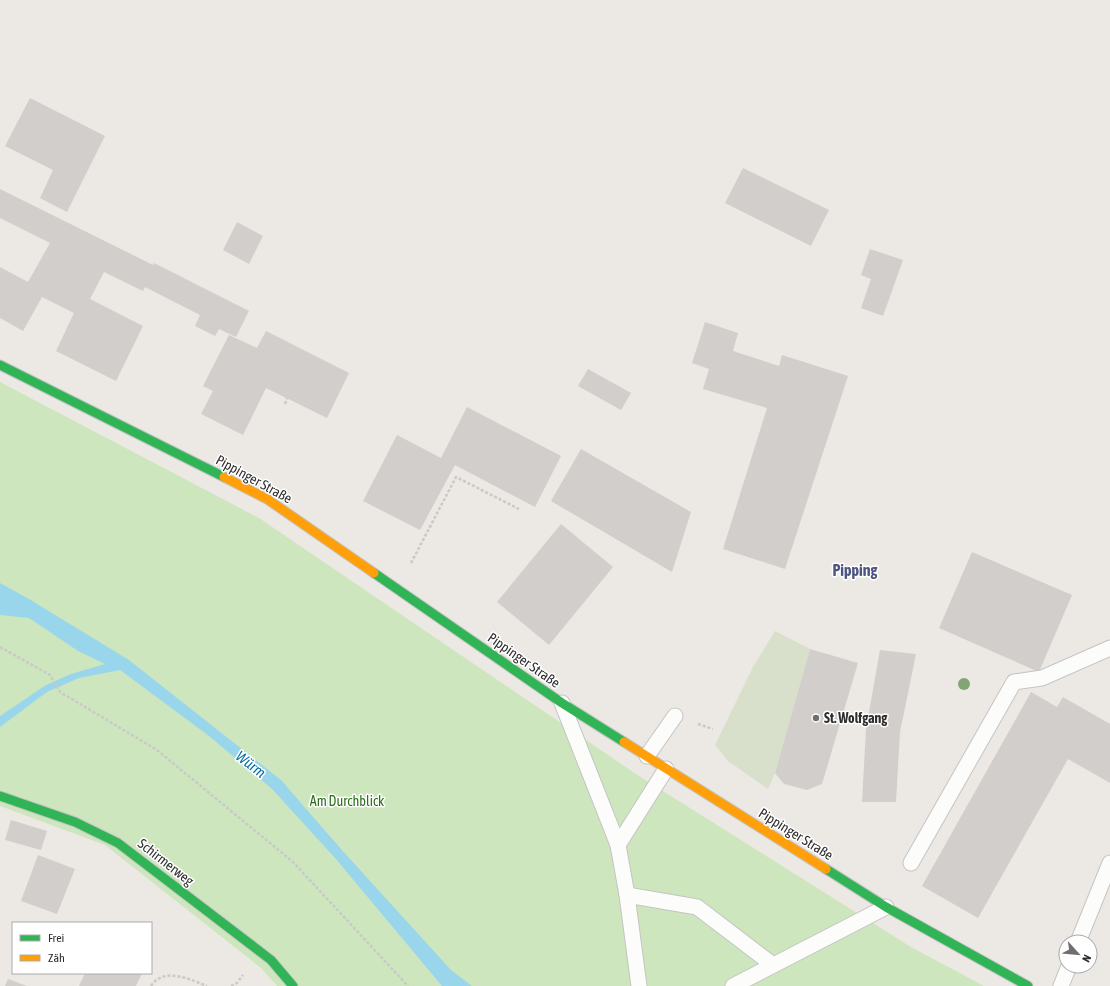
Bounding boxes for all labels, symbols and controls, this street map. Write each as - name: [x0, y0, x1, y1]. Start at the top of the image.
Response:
- street label: Pippinger Straße: [213, 452, 295, 506]
- district label: Pipping: [833, 561, 878, 579]
- street label: Pippinger Straße: [485, 629, 563, 691]
- place label: St. Wolfgang: [824, 710, 888, 726]
- marker: St. Wolfgang: [811, 713, 821, 723]
- water label: Würm: [233, 747, 269, 781]
- park label: Am Durchblick: [310, 793, 384, 809]
- street label: Pippinger Straße: [756, 805, 836, 863]
- street label: Schirmerweg: [135, 835, 197, 889]
- legend: [12, 922, 152, 974]
- text: Frei: [48, 931, 64, 945]
- north arrow: [1058, 934, 1098, 974]
- text: Zäh: [48, 951, 65, 965]
- text: N: [1080, 953, 1094, 964]

